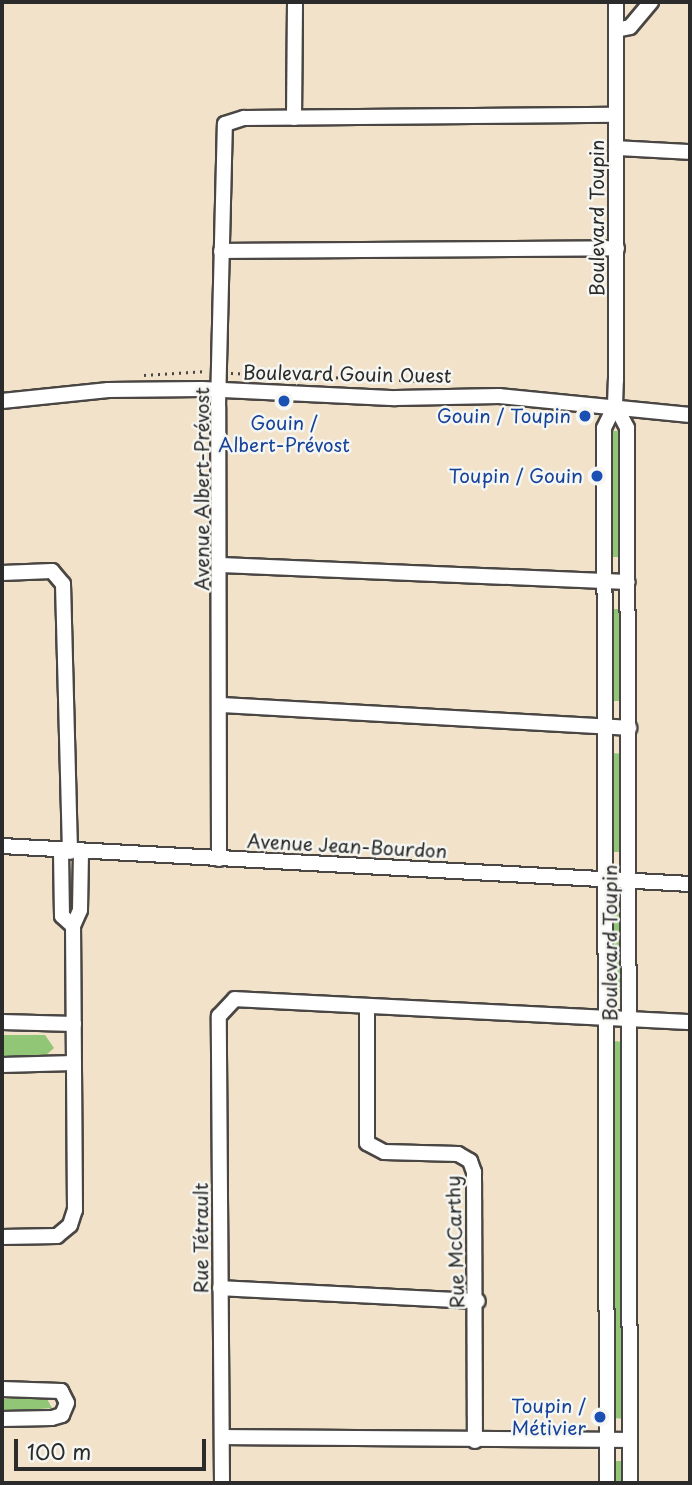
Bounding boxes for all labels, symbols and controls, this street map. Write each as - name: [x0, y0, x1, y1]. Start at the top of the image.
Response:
- street label: Boulevard Toupin: [586, 139, 608, 297]
- street label: Boulevard Gouin Ouest: [242, 361, 452, 387]
- street label: Avenue Albert-Prévost: [191, 388, 213, 590]
- marker: Gouin / Albert-Prévost: [276, 393, 292, 409]
- place label: Gouin / Toupin: [436, 405, 571, 427]
- marker: Gouin / Toupin: [577, 408, 593, 424]
- place label: Gouin / Albert-Prévost: [218, 412, 350, 456]
- place label: Toupin / Gouin: [448, 465, 583, 487]
- marker: Toupin / Gouin: [589, 468, 605, 484]
- street label: Avenue Jean-Bourdon: [246, 829, 448, 863]
- street label: Boulevard Toupin: [599, 864, 621, 1022]
- street label: Rue McCarthy: [441, 1174, 469, 1310]
- street label: Rue Tétrault: [190, 1182, 212, 1294]
- place label: Toupin / Métivier: [511, 1395, 586, 1439]
- marker: Toupin / Métivier: [592, 1409, 608, 1425]
- scale bar: [18, 1426, 210, 1470]
- text: 100 m: [27, 1435, 91, 1467]

